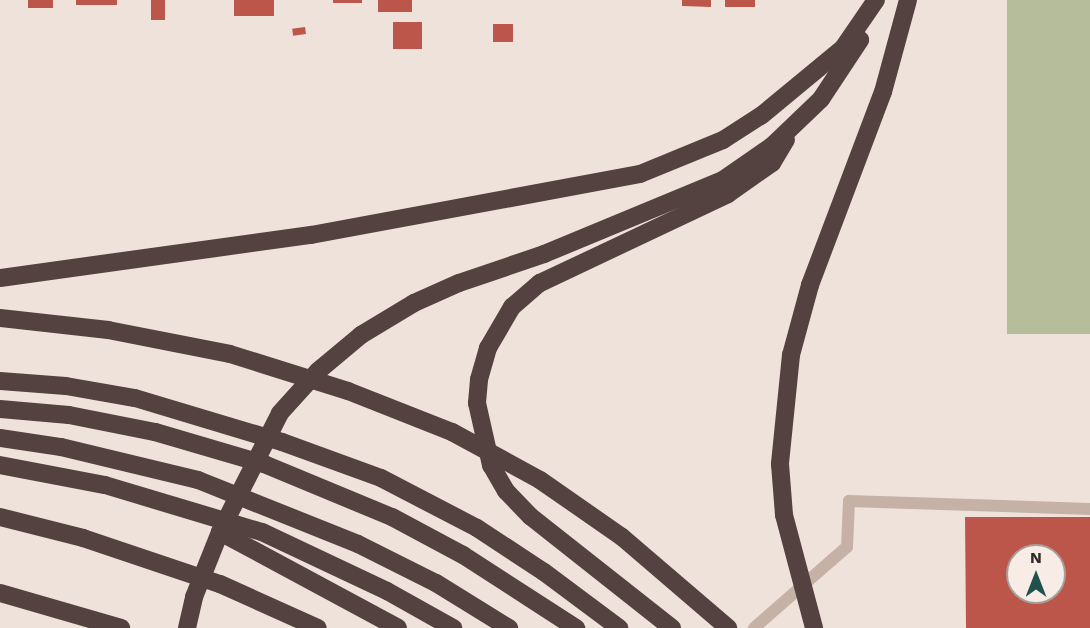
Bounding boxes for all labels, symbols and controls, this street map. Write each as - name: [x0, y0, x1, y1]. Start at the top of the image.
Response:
- north arrow: [1006, 544, 1066, 604]
- text: N: [1030, 548, 1042, 567]

